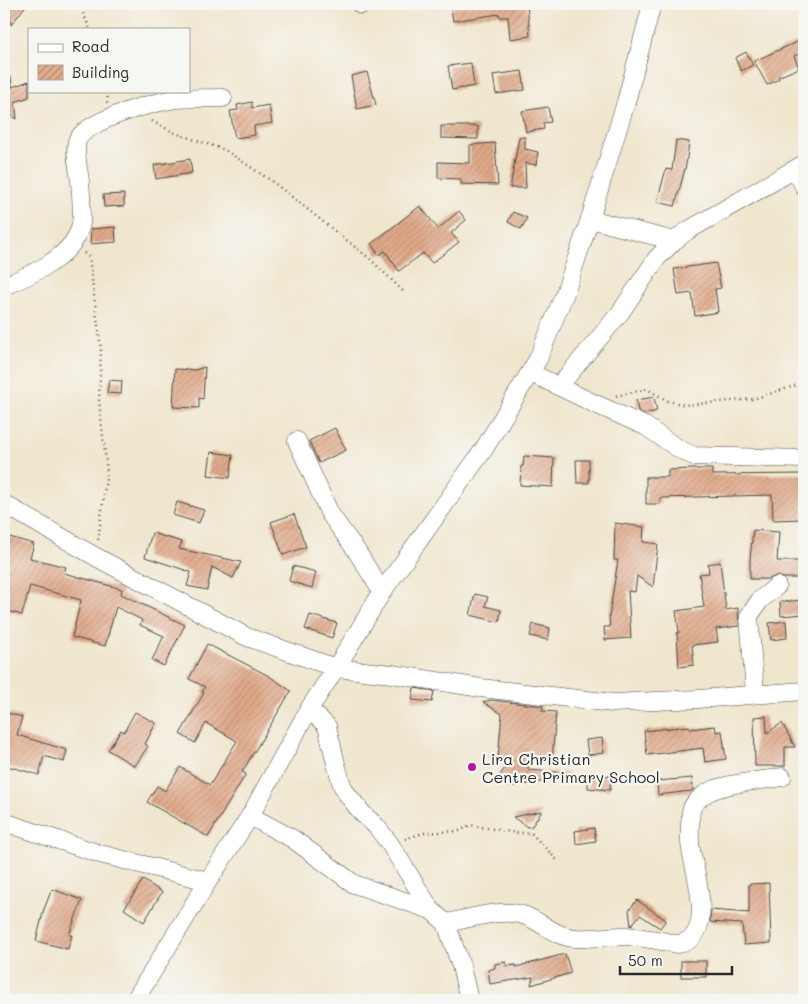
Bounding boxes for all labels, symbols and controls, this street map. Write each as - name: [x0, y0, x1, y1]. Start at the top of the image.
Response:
- legend: [28, 28, 190, 92]
- text: Road: [72, 36, 109, 56]
- text: Building: [72, 62, 129, 82]
- place label: Lira Christian Centre Primary School: [482, 748, 660, 787]
- marker: Lira Christian Centre Primary School: [466, 761, 478, 773]
- scale bar: [620, 944, 733, 976]
- text: 50 m: [628, 950, 663, 970]

